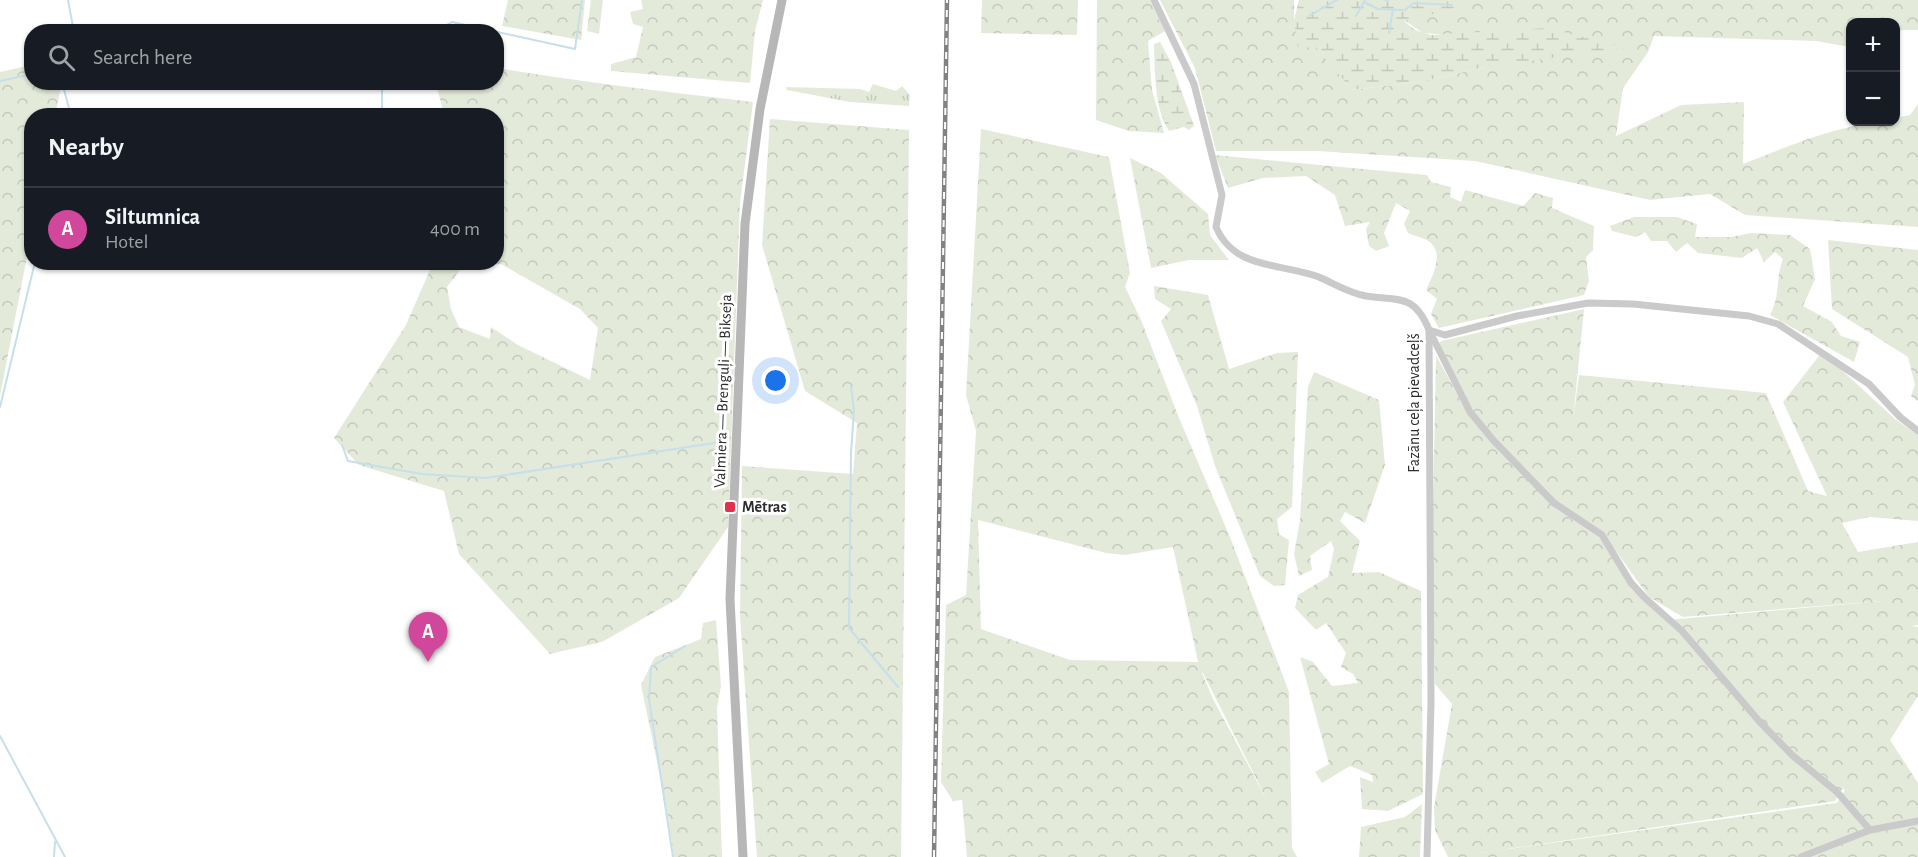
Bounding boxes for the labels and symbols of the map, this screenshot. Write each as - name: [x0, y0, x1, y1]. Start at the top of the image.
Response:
- street label: Valmiera — Brenguļi — Bikseja: [712, 294, 736, 488]
- street label: Fazānu ceļa pievadceļš: [1406, 333, 1424, 473]
- your location: [761, 366, 790, 395]
- place label: Mētras: [742, 499, 787, 515]
- marker: Mētras: [723, 500, 737, 514]
- pin: A: [408, 612, 448, 662]

